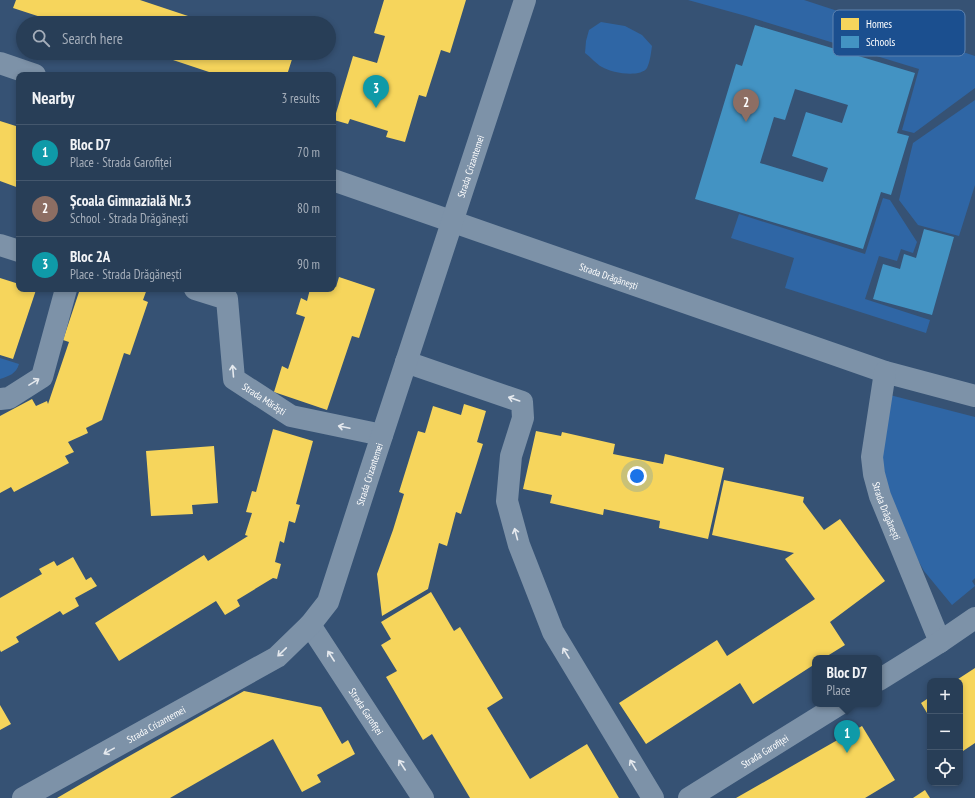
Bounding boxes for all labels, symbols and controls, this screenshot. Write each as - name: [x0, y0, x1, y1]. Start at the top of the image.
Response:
- legend: [833, 10, 965, 56]
- search box: [16, 16, 336, 60]
- text: Homes: [866, 17, 892, 31]
- icon: search: [30, 27, 52, 49]
- text: Search here: [62, 29, 123, 48]
- text: Schools: [866, 35, 896, 49]
- pin: 3: [363, 75, 389, 108]
- text: Nearby: [32, 87, 75, 109]
- pin: 2: [733, 89, 759, 122]
- text: 3 results: [281, 90, 320, 107]
- street label: Strada Crizantemei: [454, 133, 487, 200]
- text: Bloc D7: [70, 135, 111, 154]
- text: 1: [42, 144, 48, 161]
- text: 70 m: [297, 144, 320, 161]
- text: Place · Strada Garofiței: [70, 154, 172, 171]
- text: Școala Gimnazială Nr.3: [70, 191, 191, 210]
- text: 2: [42, 200, 48, 217]
- text: 80 m: [297, 200, 320, 217]
- text: School · Strada Drăgănești: [70, 210, 188, 227]
- text: Bloc 2A: [70, 247, 110, 266]
- text: 3: [42, 256, 48, 273]
- text: 90 m: [297, 256, 320, 273]
- street label: Strada Drăgănești: [577, 260, 640, 293]
- text: Place · Strada Drăgănești: [70, 266, 182, 283]
- one-way arrow: [229, 365, 237, 378]
- one-way arrow: [28, 378, 39, 386]
- street label: Strada Mărăști: [240, 380, 288, 418]
- one-way arrow: [507, 395, 520, 402]
- one-way arrow: [338, 423, 351, 431]
- street label: Strada Crizantemei: [354, 441, 386, 507]
- your location: [627, 466, 647, 486]
- street label: Strada Drăgănești: [869, 480, 903, 542]
- one-way arrow: [511, 528, 519, 541]
- one-way arrow: [277, 647, 287, 657]
- one-way arrow: [562, 648, 570, 659]
- one-way arrow: [327, 651, 335, 662]
- popup: [812, 655, 882, 707]
- text: Bloc D7: [827, 663, 867, 682]
- map controls: [927, 678, 963, 786]
- button: +: [927, 678, 963, 714]
- text: Place: [827, 682, 850, 699]
- street label: Strada Garofiței: [346, 686, 386, 738]
- street label: Strada Crizantemei: [124, 703, 188, 746]
- button: −: [927, 714, 963, 750]
- pin: 1: [834, 720, 860, 753]
- street label: Strada Garofiței: [739, 732, 791, 771]
- one-way arrow: [103, 747, 115, 755]
- button: locate: [927, 750, 963, 786]
- one-way arrow: [629, 759, 637, 771]
- one-way arrow: [398, 760, 406, 771]

